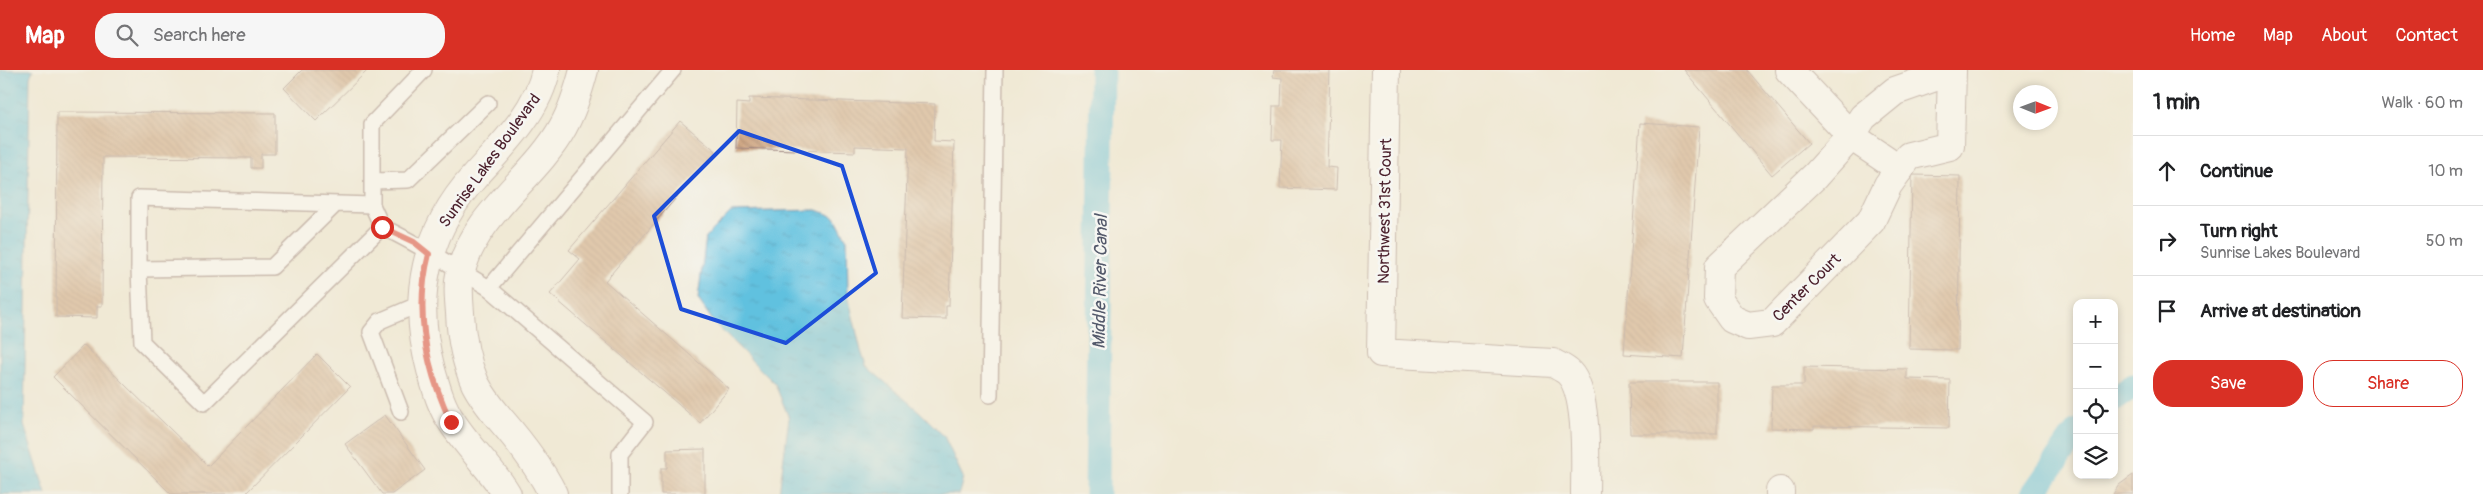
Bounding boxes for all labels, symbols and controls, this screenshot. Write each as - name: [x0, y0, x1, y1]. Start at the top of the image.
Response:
- search box: [95, 13, 445, 58]
- text: Map: [25, 21, 65, 50]
- icon: search: [113, 21, 141, 49]
- text: Search here: [153, 23, 246, 47]
- text: Home: [2190, 24, 2235, 47]
- text: Map: [2263, 24, 2293, 47]
- text: About: [2321, 24, 2367, 47]
- text: Contact: [2395, 24, 2458, 47]
- north arrow: [2013, 85, 2058, 130]
- text: 1 min: [2153, 89, 2200, 116]
- street label: Sunrise Lakes Boulevard: [435, 90, 545, 231]
- text: Walk · 60 m: [2381, 93, 2463, 113]
- street label: Northwest 31st Court: [1374, 137, 1396, 284]
- icon: ahead: [2153, 157, 2181, 185]
- text: Continue: [2200, 159, 2273, 183]
- text: 10 m: [2428, 161, 2463, 181]
- water label: Middle River Canal: [1088, 213, 1113, 349]
- route start: [371, 216, 394, 239]
- text: Turn right: [2200, 219, 2278, 243]
- icon: right: [2153, 227, 2181, 255]
- text: 50 m: [2426, 231, 2463, 251]
- text: Sunrise Lakes Boulevard: [2200, 243, 2360, 263]
- street label: Center Court: [1768, 249, 1845, 326]
- icon: arrive: [2153, 297, 2181, 325]
- map controls: [2073, 299, 2118, 479]
- button: +: [2073, 299, 2118, 344]
- text: Arrive at destination: [2200, 299, 2361, 323]
- button: −: [2073, 344, 2118, 389]
- button: Save: [2153, 360, 2303, 407]
- button: Share: [2313, 360, 2463, 407]
- button: locate: [2073, 389, 2118, 434]
- route end: [440, 411, 463, 434]
- button: layers: [2073, 434, 2118, 479]

